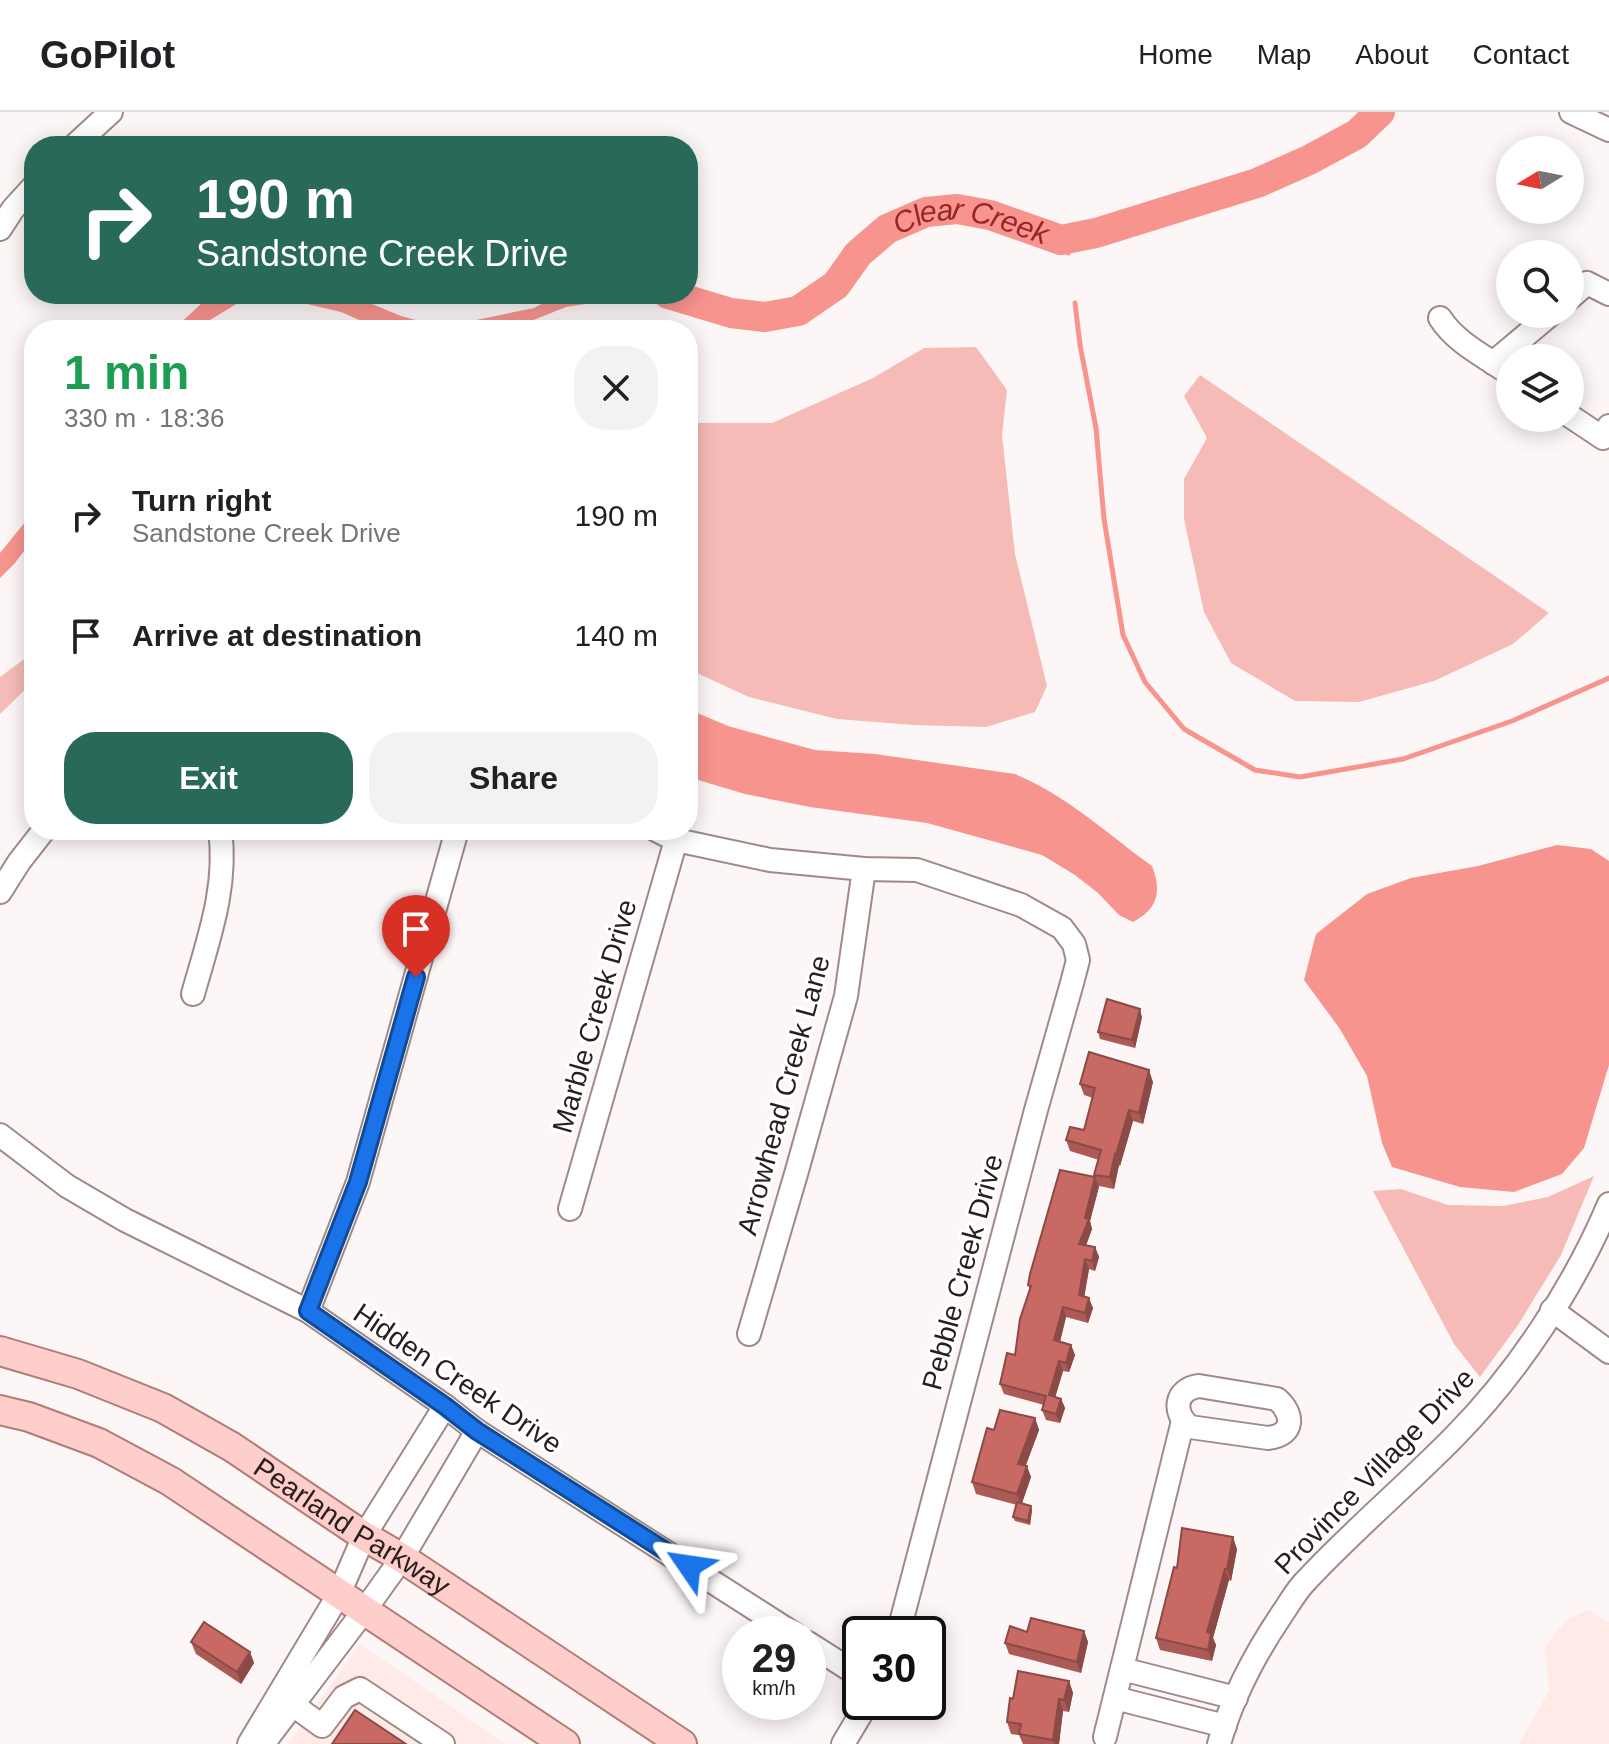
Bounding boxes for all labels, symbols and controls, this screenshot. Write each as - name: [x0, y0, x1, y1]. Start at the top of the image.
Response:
- text: GoPilot: [40, 34, 175, 76]
- text: Home: [1138, 39, 1213, 70]
- text: Map: [1257, 39, 1311, 70]
- text: About: [1355, 39, 1429, 70]
- text: Contact: [1473, 39, 1569, 70]
- north arrow: [1496, 136, 1584, 224]
- map controls: [1496, 136, 1584, 432]
- text: 190 m: [196, 167, 355, 230]
- icon: right: [64, 168, 168, 272]
- water label: Clear Creek: [888, 192, 1055, 251]
- text: Sandstone Creek Drive: [196, 233, 568, 274]
- button: search: [1496, 240, 1584, 328]
- button: layers: [1496, 344, 1584, 432]
- text: 1 min: [64, 346, 189, 399]
- button: close: [574, 346, 658, 430]
- text: 330 m · 18:36: [64, 403, 224, 433]
- text: Turn right: [132, 484, 271, 517]
- icon: right: [64, 494, 108, 538]
- text: 190 m: [575, 499, 658, 532]
- text: Sandstone Creek Drive: [132, 518, 401, 548]
- icon: arrive: [64, 614, 108, 658]
- text: Arrive at destination: [132, 619, 422, 652]
- text: 140 m: [575, 619, 658, 652]
- button: Exit: [64, 732, 353, 824]
- button: Share: [369, 732, 658, 824]
- pin: [382, 895, 450, 977]
- street label: Marble Creek Drive: [546, 896, 643, 1136]
- icon: arrive: [394, 907, 438, 951]
- street label: Arrowhead Creek Lane: [731, 952, 836, 1238]
- street label: Pebble Creek Drive: [916, 1151, 1009, 1393]
- street label: Hidden Creek Drive: [348, 1297, 568, 1460]
- street label: Province Village Drive: [1268, 1362, 1480, 1580]
- street label: Pearland Parkway: [248, 1451, 456, 1601]
- position arrow: [647, 1524, 731, 1608]
- speed limit sign: 30: [842, 1616, 946, 1720]
- text: 29: [752, 1636, 796, 1680]
- text: km/h: [752, 1677, 796, 1699]

